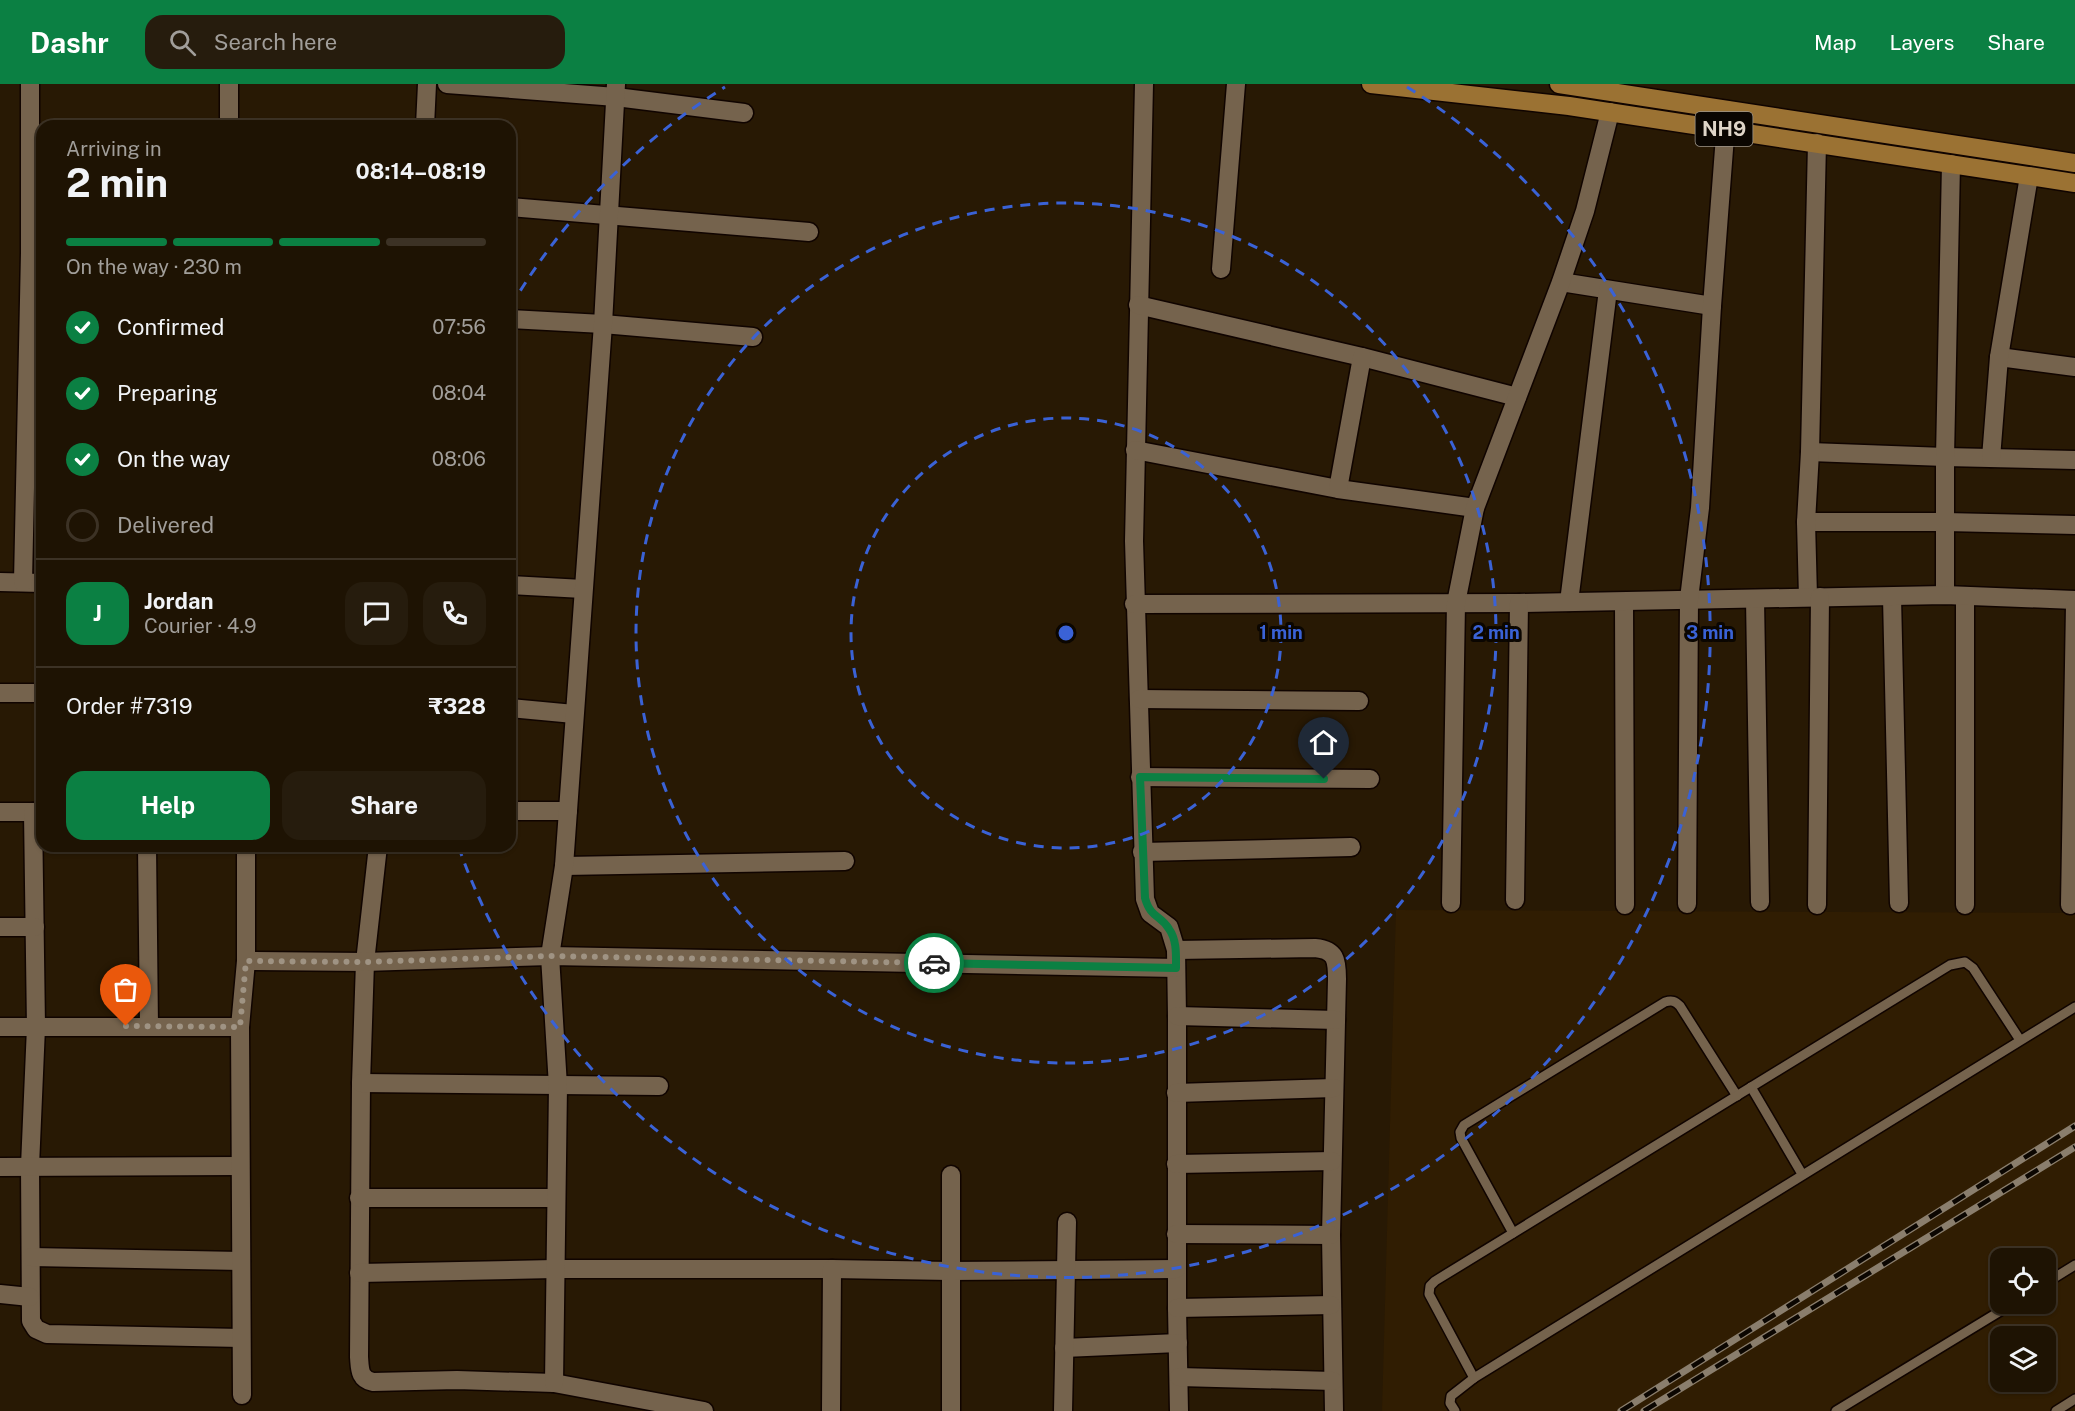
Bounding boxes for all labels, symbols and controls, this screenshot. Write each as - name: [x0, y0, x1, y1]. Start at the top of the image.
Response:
- search box: [145, 15, 565, 69]
- text: Dashr: [30, 26, 109, 59]
- icon: search: [166, 26, 199, 59]
- text: Search here: [214, 29, 337, 55]
- text: Map: [1814, 30, 1857, 55]
- text: Layers: [1890, 30, 1954, 55]
- text: Share: [1987, 30, 2045, 55]
- road number: NH9: [1696, 112, 1752, 146]
- text: Arriving in: [66, 137, 161, 161]
- text: 08:14–08:19: [356, 158, 486, 184]
- text: 2 min: [66, 160, 168, 206]
- text: On the way · 230 m: [66, 255, 242, 279]
- icon: check: [66, 311, 99, 344]
- text: Confirmed: [117, 314, 224, 340]
- text: 07:56: [432, 315, 486, 339]
- icon: check: [66, 377, 99, 410]
- text: Preparing: [117, 380, 218, 406]
- text: 08:04: [432, 381, 486, 405]
- icon: check: [66, 443, 99, 476]
- text: On the way: [117, 446, 230, 472]
- text: 08:06: [432, 447, 486, 471]
- text: Delivered: [117, 512, 214, 538]
- button: chat: [345, 582, 408, 645]
- button: phone: [423, 582, 486, 645]
- text: Jordan: [144, 588, 213, 614]
- text: J: [93, 600, 102, 626]
- text: Courier · 4.9: [144, 614, 256, 638]
- text: 1 min: [1259, 622, 1303, 643]
- text: 2 min: [1472, 622, 1520, 643]
- text: 3 min: [1686, 622, 1734, 643]
- centre of rings: [1056, 623, 1076, 643]
- text: Order #7319: [66, 693, 193, 719]
- text: ₹328: [428, 693, 486, 719]
- pin: [1298, 717, 1349, 779]
- icon: home: [1307, 726, 1340, 759]
- button: Help: [66, 771, 270, 840]
- button: Share: [282, 771, 486, 840]
- courier: [904, 933, 964, 993]
- icon: car: [918, 947, 951, 980]
- pin: [100, 964, 151, 1026]
- icon: bag: [109, 973, 142, 1006]
- map controls: [1990, 1248, 2056, 1392]
- button: locate: [1990, 1248, 2056, 1314]
- button: layers: [1990, 1326, 2056, 1392]

